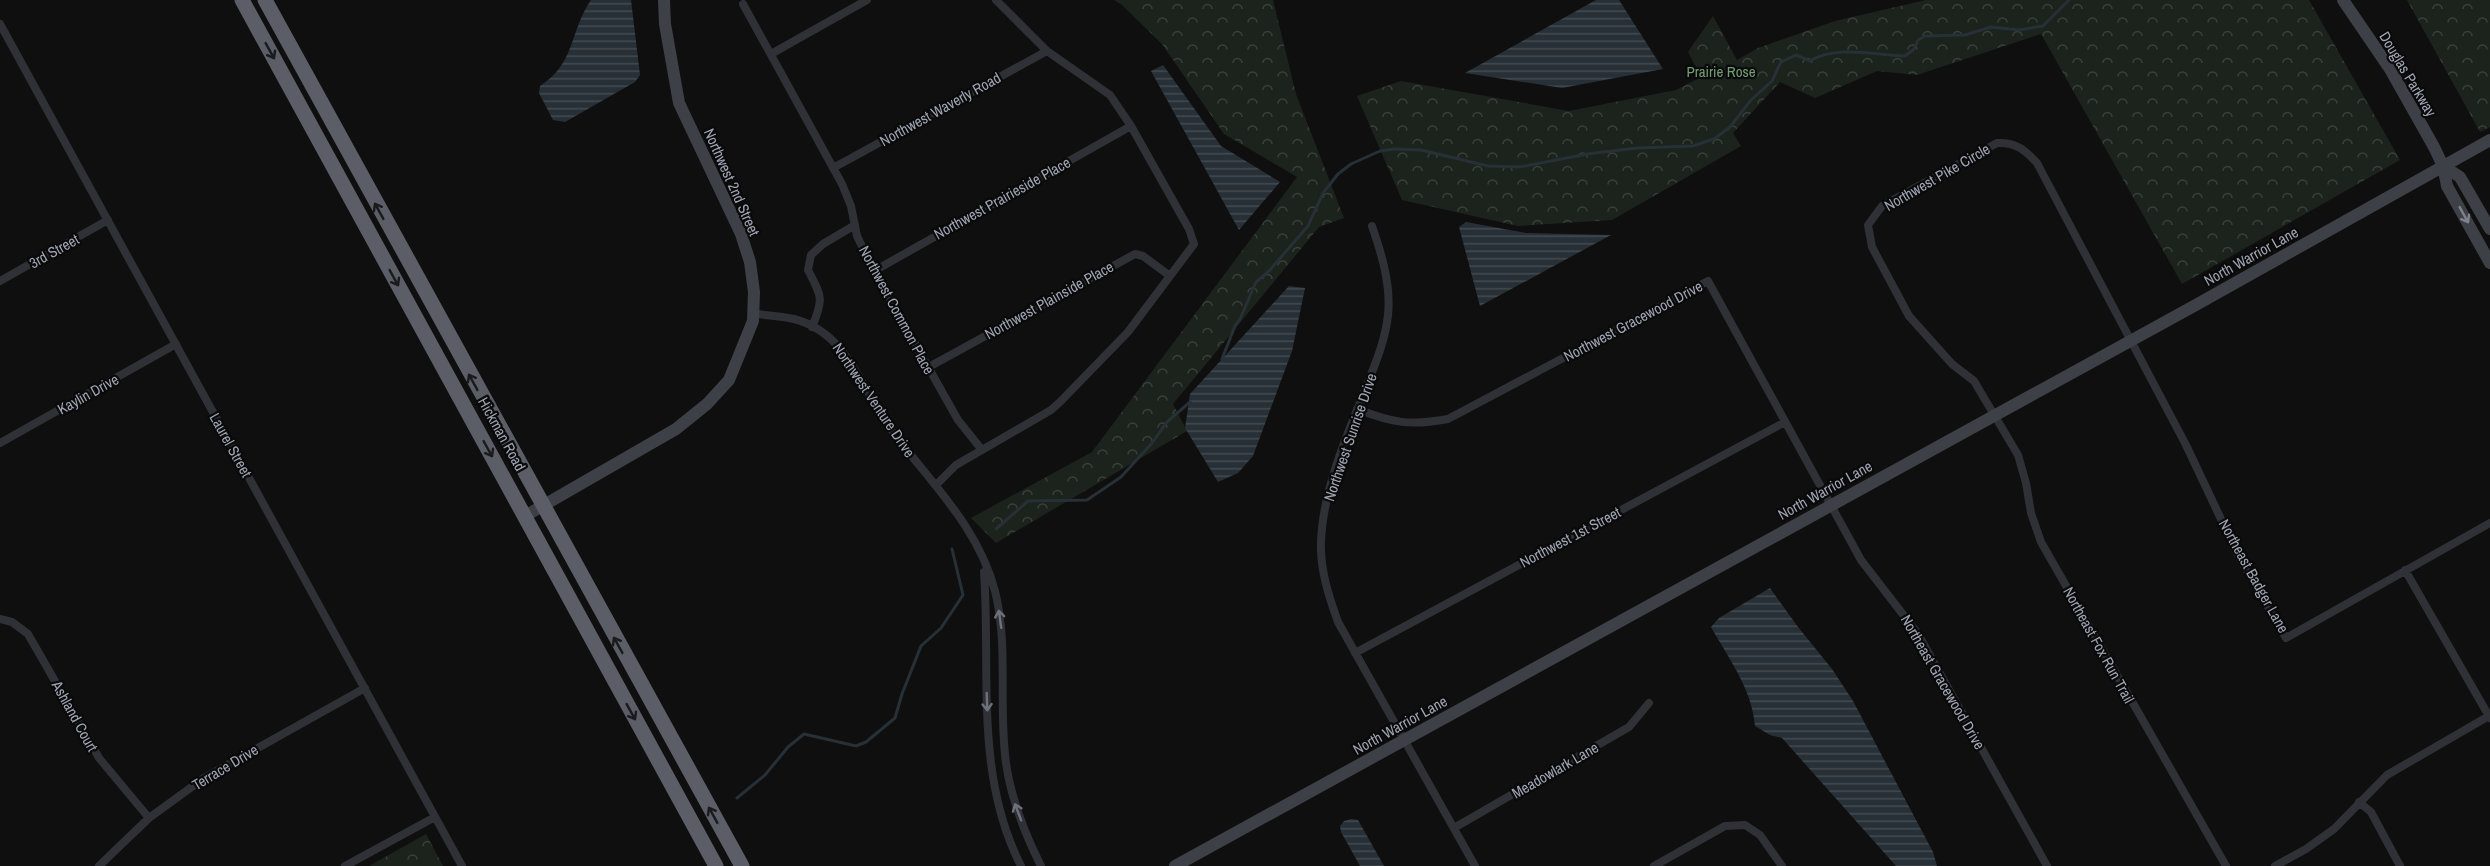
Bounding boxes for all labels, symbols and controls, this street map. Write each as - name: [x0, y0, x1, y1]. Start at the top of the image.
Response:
- street label: Douglas Parkway: [2374, 28, 2442, 121]
- one-way arrow: [265, 42, 276, 60]
- park label: Prairie Rose: [1686, 61, 1756, 82]
- street label: Northwest Waverly Road: [876, 67, 1004, 151]
- street label: Northwest 2nd Street: [699, 125, 765, 240]
- street label: Northwest Pike Circle: [1880, 138, 1994, 216]
- street label: Northwest Prairieside Place: [930, 152, 1074, 244]
- one-way arrow: [373, 203, 385, 220]
- one-way arrow: [2458, 206, 2470, 223]
- street label: North Warrior Lane: [2200, 221, 2302, 291]
- street label: 3rd Street: [25, 228, 83, 273]
- street label: Northwest Common Place: [854, 242, 940, 378]
- street label: Northwest Plainside Place: [981, 256, 1117, 344]
- one-way arrow: [388, 269, 400, 286]
- street label: Northwest Gracewood Drive: [1560, 275, 1706, 367]
- street label: Northwest Venture Drive: [828, 339, 920, 462]
- street label: Kaylin Drive: [54, 369, 123, 419]
- street label: Northwest Sunrise Drive: [1318, 370, 1382, 504]
- one-way arrow: [467, 374, 479, 391]
- street label: Hickman Road: [473, 393, 531, 475]
- street label: Laurel Street: [205, 409, 258, 481]
- one-way arrow: [482, 440, 494, 457]
- street label: North Warrior Lane: [1774, 455, 1876, 525]
- street label: Northwest 1st Street: [1516, 501, 1625, 572]
- street label: Northeast Badger Lane: [2214, 515, 2294, 637]
- street label: Northeast Fox Run Trail: [2058, 583, 2140, 707]
- one-way arrow: [994, 610, 1005, 629]
- street label: Northeast Gracewood Drive: [1896, 611, 1990, 753]
- one-way arrow: [612, 636, 623, 654]
- street label: Ashland Court: [46, 676, 103, 756]
- street label: North Warrior Lane: [1349, 690, 1451, 760]
- one-way arrow: [981, 691, 993, 711]
- one-way arrow: [625, 703, 637, 720]
- street label: Meadowlark Lane: [1508, 737, 1602, 803]
- street label: Terrace Drive: [188, 739, 262, 795]
- one-way arrow: [1012, 803, 1023, 822]
- one-way arrow: [707, 807, 719, 824]

